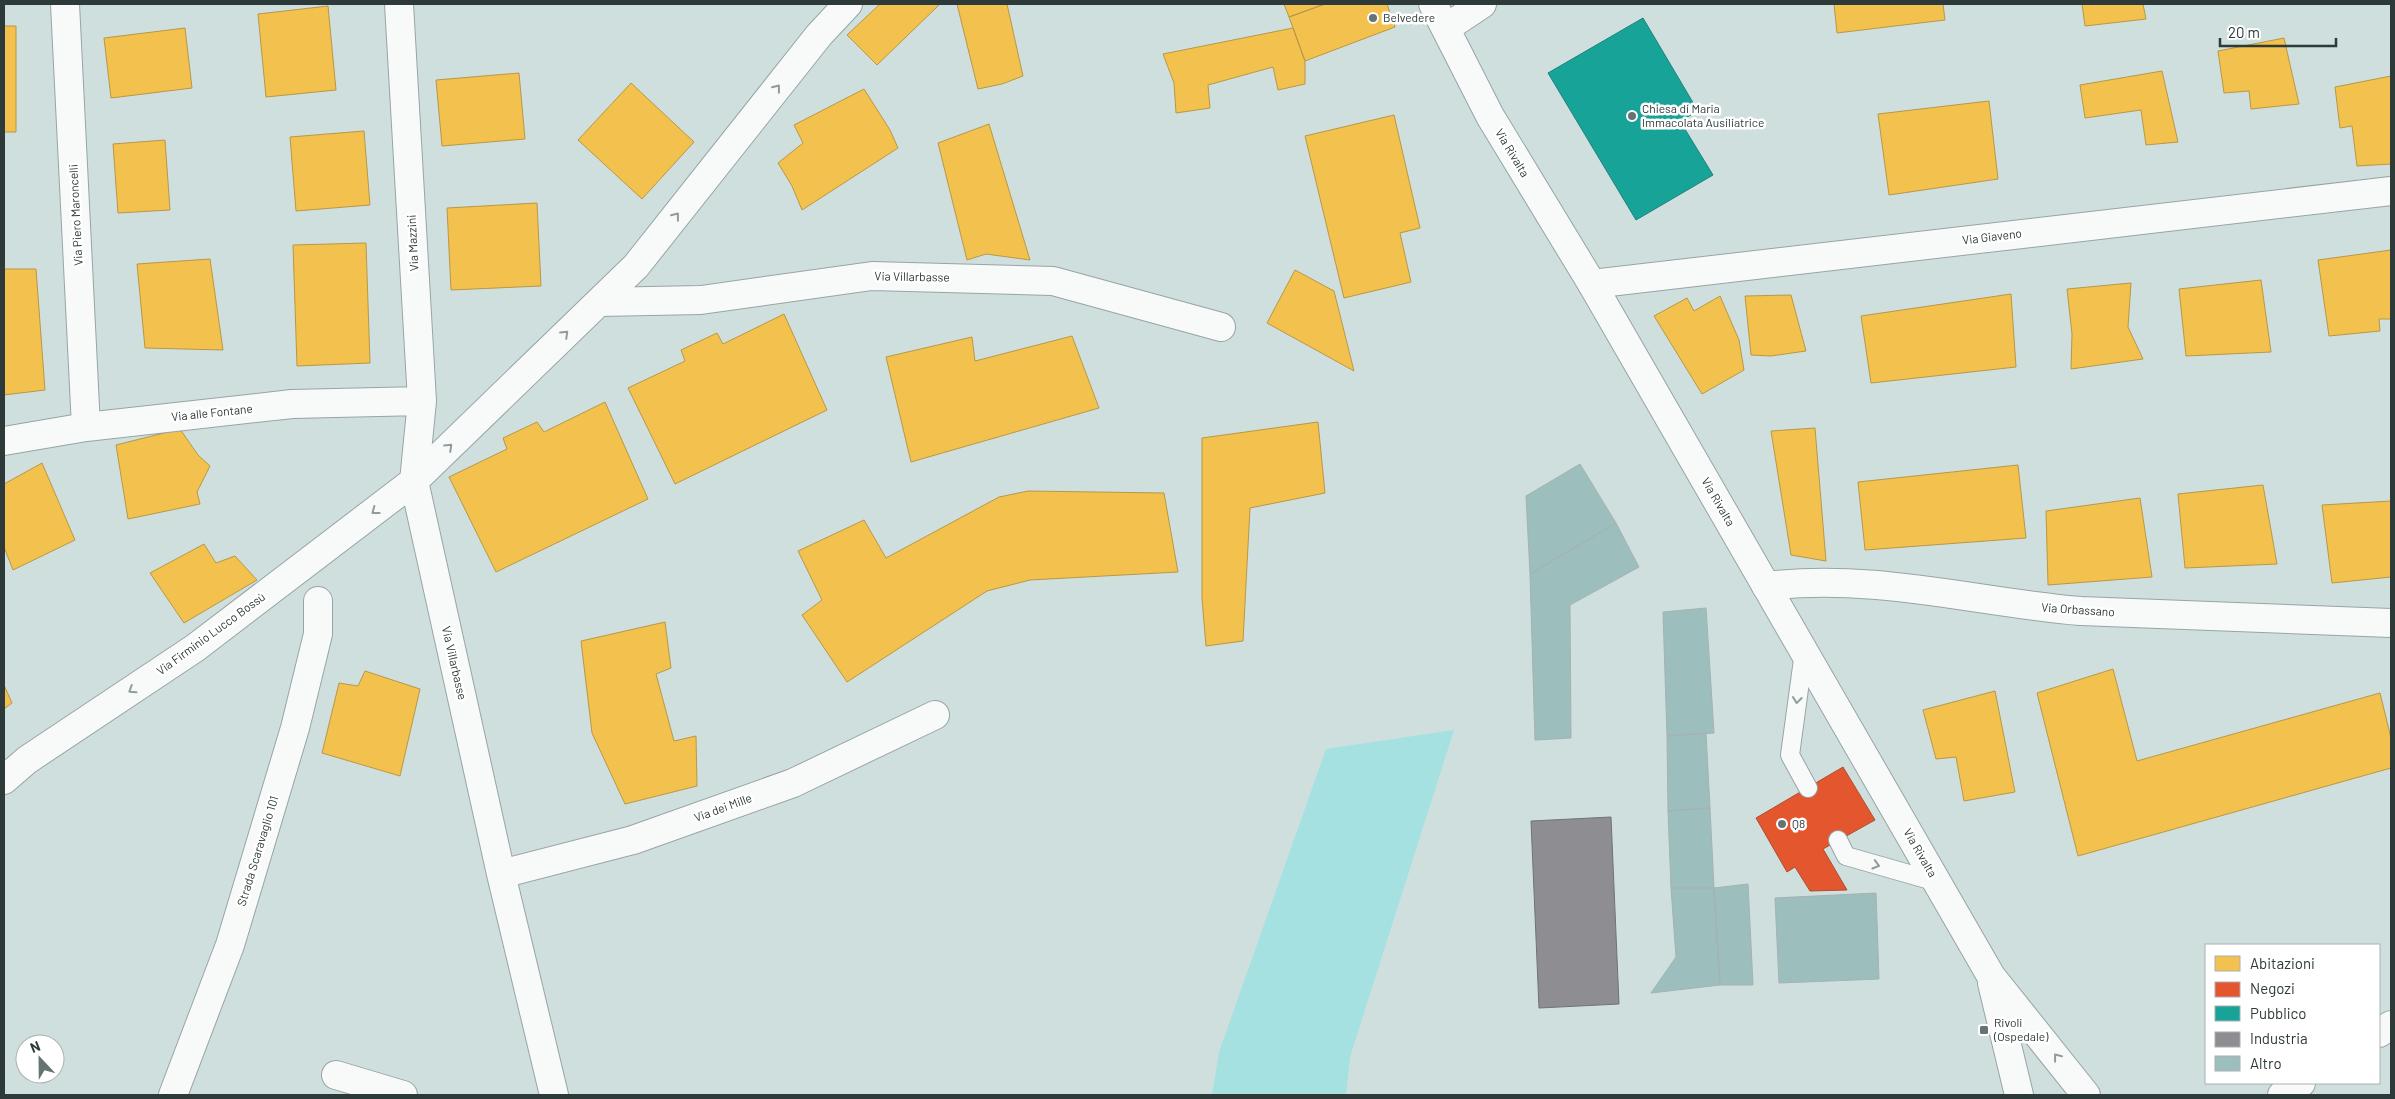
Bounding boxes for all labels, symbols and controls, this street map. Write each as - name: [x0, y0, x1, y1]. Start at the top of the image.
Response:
- place label: Belvedere: [1383, 10, 1435, 24]
- marker: Belvedere: [1367, 12, 1379, 24]
- scale bar: [2220, 15, 2336, 47]
- text: 20 m: [2228, 23, 2260, 41]
- one-way arrow: [771, 85, 779, 94]
- place label: Chiesa di Maria Immacolata Ausiliatrice: [1642, 101, 1764, 129]
- marker: Chiesa di Maria Immacolata Ausiliatrice: [1626, 110, 1638, 122]
- street label: Via Rivalta: [1493, 126, 1533, 179]
- street label: Via Piero Maroncelli: [65, 164, 85, 266]
- one-way arrow: [670, 212, 679, 222]
- street label: Via Mazzini: [404, 214, 420, 272]
- street label: Via Giaveno: [1961, 225, 2022, 247]
- street label: Via Villarbasse: [874, 268, 950, 284]
- one-way arrow: [560, 331, 569, 340]
- street label: Via alle Fontane: [171, 401, 253, 423]
- one-way arrow: [443, 444, 452, 453]
- street label: Via Rivalta: [1699, 475, 1738, 528]
- one-way arrow: [371, 505, 381, 514]
- street label: Via Firminio Lucco Bossù: [153, 589, 267, 677]
- street label: Via Orbassano: [2041, 599, 2115, 619]
- street label: Via Villarbasse: [440, 625, 470, 701]
- one-way arrow: [128, 684, 137, 694]
- one-way arrow: [1793, 695, 1803, 704]
- street label: Via dei Mille: [692, 790, 754, 824]
- street label: Strada Scaravaglio 101: [234, 794, 280, 907]
- place label: Q8: [1792, 816, 1805, 830]
- marker: Q8: [1776, 818, 1788, 830]
- street label: Via Rivalta: [1901, 826, 1940, 879]
- one-way arrow: [1871, 859, 1879, 869]
- legend: [2205, 944, 2380, 1084]
- text: Abitazioni: [2250, 954, 2315, 972]
- text: Negozi: [2250, 979, 2295, 997]
- text: Pubblico: [2250, 1004, 2307, 1022]
- place label: Rivoli (Ospedale): [1993, 1015, 2049, 1043]
- marker: Rivoli (Ospedale): [1978, 1024, 1990, 1036]
- text: Industria: [2250, 1029, 2308, 1047]
- north arrow: [15, 1034, 65, 1084]
- text: N: [27, 1037, 42, 1056]
- one-way arrow: [2054, 1054, 2062, 1063]
- text: Altro: [2250, 1054, 2282, 1072]

